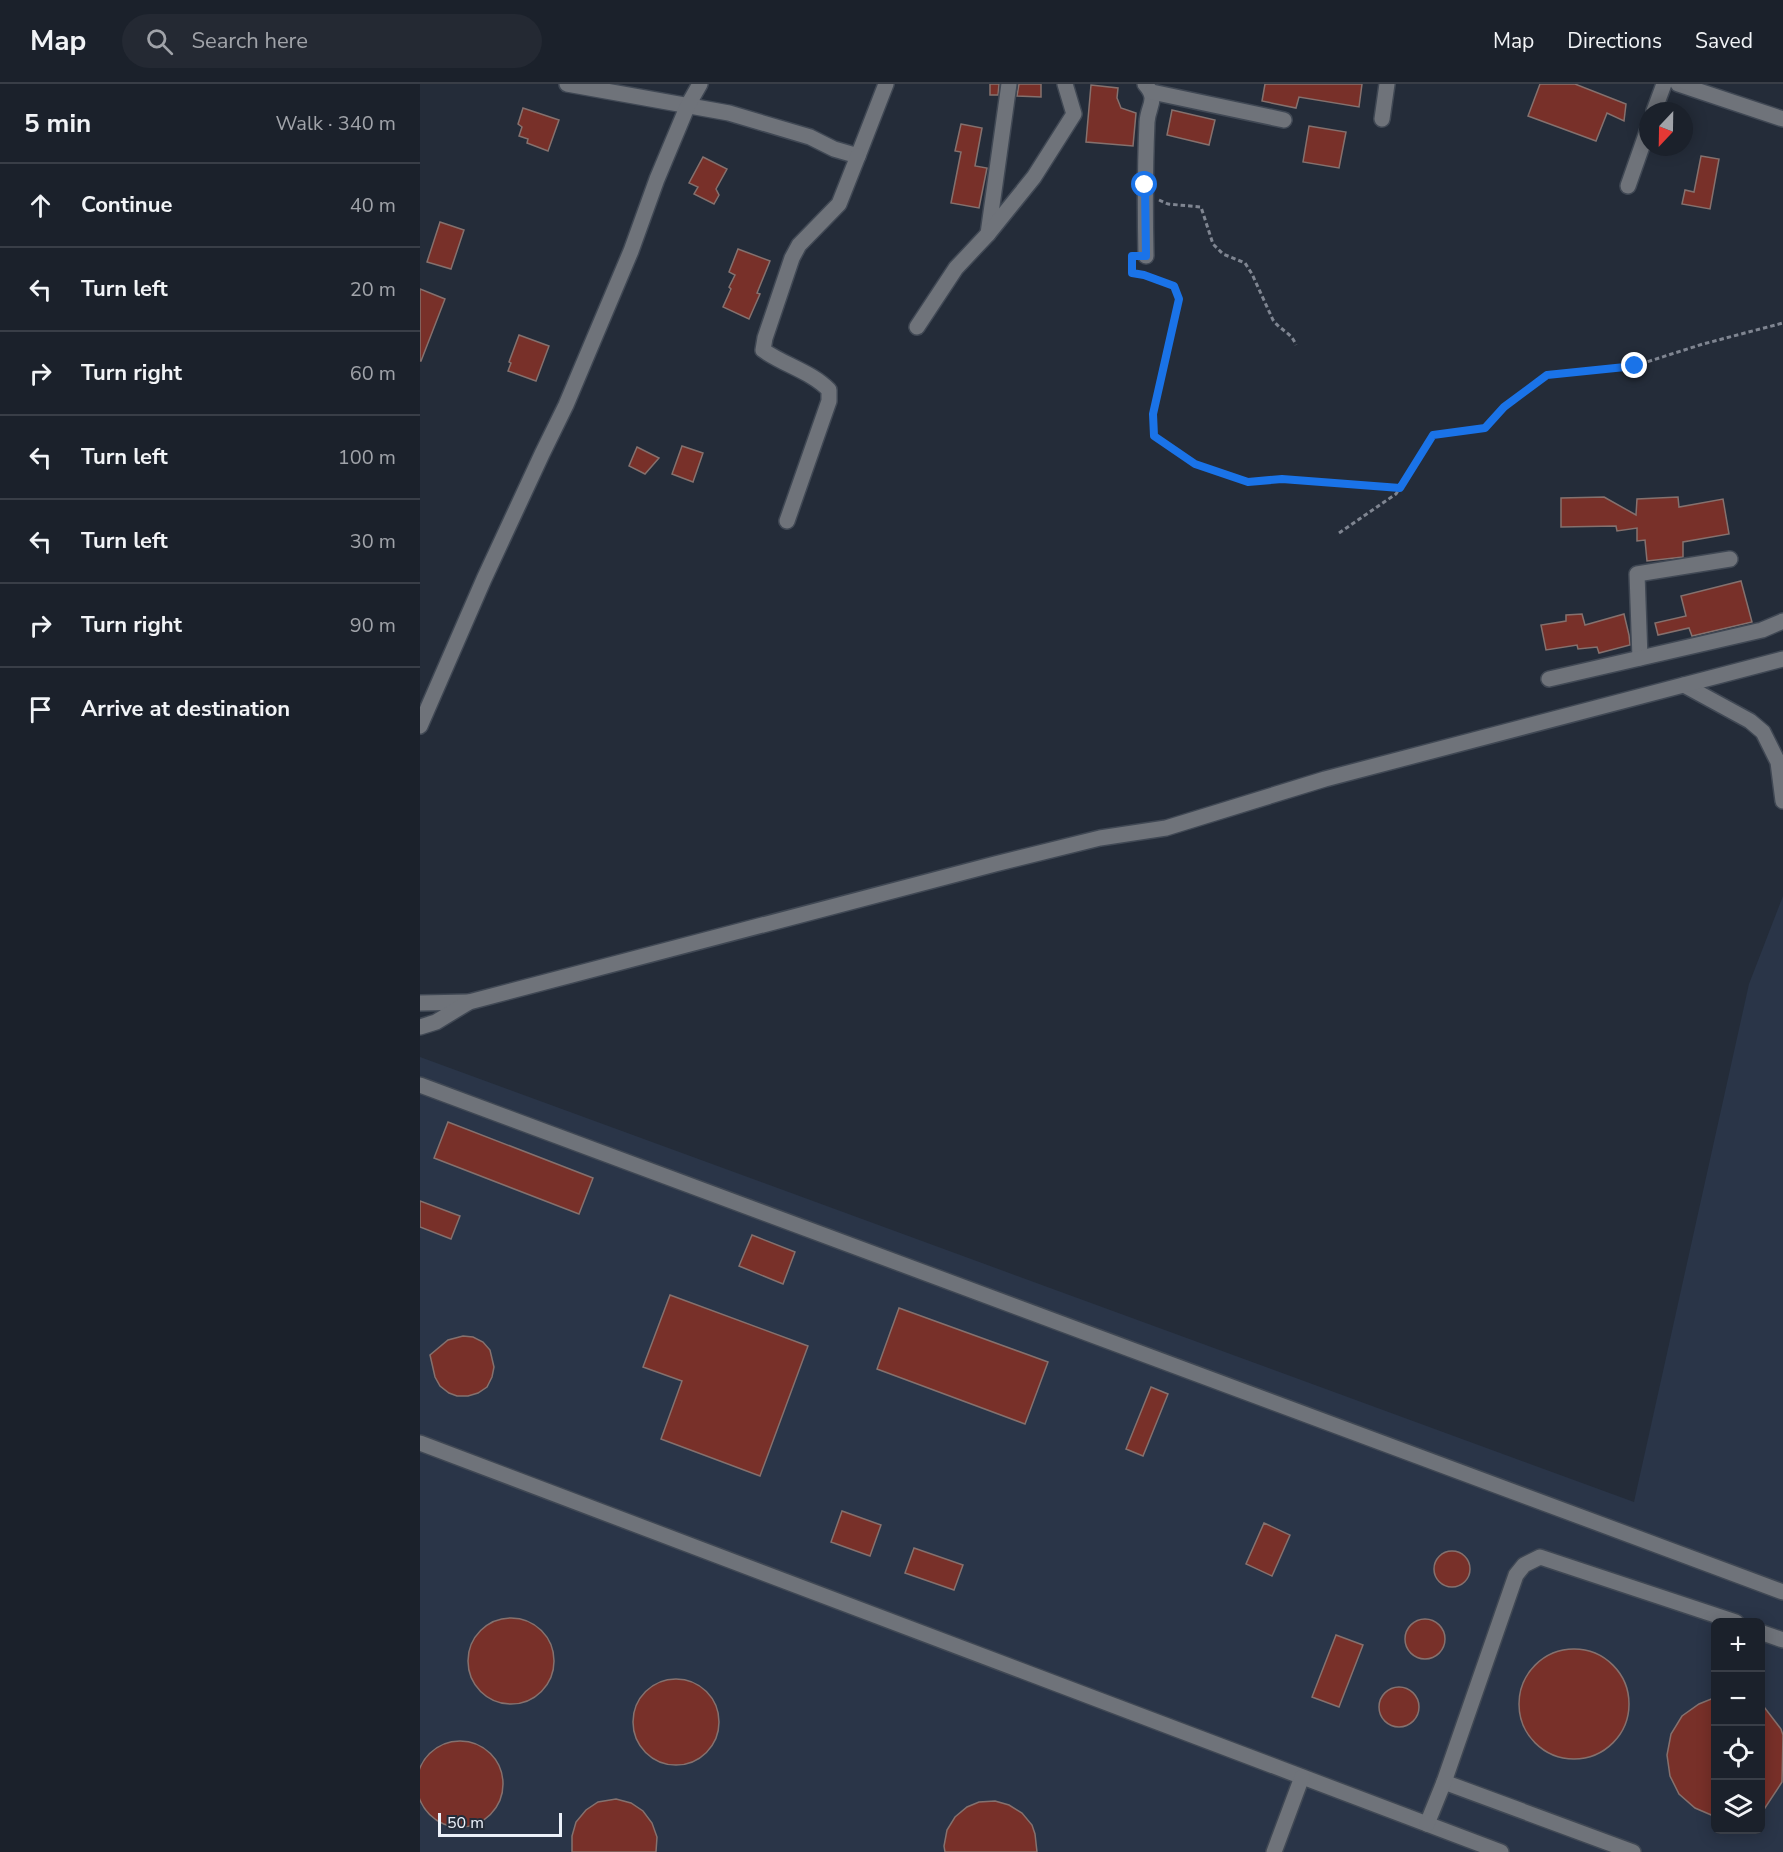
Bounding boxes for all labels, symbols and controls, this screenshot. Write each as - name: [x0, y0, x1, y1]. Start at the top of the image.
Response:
- search box: [122, 14, 542, 68]
- text: Map: [30, 22, 86, 60]
- icon: search: [143, 25, 176, 58]
- text: Search here: [191, 26, 308, 56]
- text: Map: [1493, 27, 1534, 55]
- text: Directions: [1567, 27, 1662, 55]
- text: Saved: [1695, 27, 1753, 55]
- north arrow: [1639, 102, 1693, 156]
- text: 5 min: [24, 106, 91, 141]
- text: Walk · 340 m: [276, 110, 396, 137]
- route start: [1131, 171, 1157, 197]
- icon: ahead: [24, 189, 57, 222]
- text: Continue: [81, 190, 172, 220]
- text: 40 m: [350, 192, 396, 219]
- icon: left: [24, 273, 57, 306]
- text: Turn left: [81, 274, 168, 304]
- text: 20 m: [350, 276, 396, 303]
- route end: [1621, 352, 1647, 378]
- icon: right: [24, 357, 57, 390]
- text: Turn right: [81, 358, 182, 388]
- text: 60 m: [350, 360, 396, 387]
- icon: left: [24, 441, 57, 474]
- text: Turn left: [81, 442, 168, 472]
- text: 100 m: [338, 444, 396, 471]
- icon: left: [24, 525, 57, 558]
- text: Turn left: [81, 526, 168, 556]
- text: 30 m: [350, 528, 396, 555]
- icon: right: [24, 609, 57, 642]
- text: Turn right: [81, 610, 182, 640]
- text: 90 m: [350, 612, 396, 639]
- icon: arrive: [24, 693, 57, 726]
- text: Arrive at destination: [81, 694, 290, 724]
- map controls: [1711, 1618, 1765, 1834]
- button: +: [1711, 1618, 1765, 1672]
- button: −: [1711, 1672, 1765, 1726]
- button: locate: [1711, 1726, 1765, 1780]
- button: layers: [1711, 1780, 1765, 1834]
- scale bar: [438, 1810, 562, 1838]
- text: 50 m: [447, 1812, 484, 1834]

